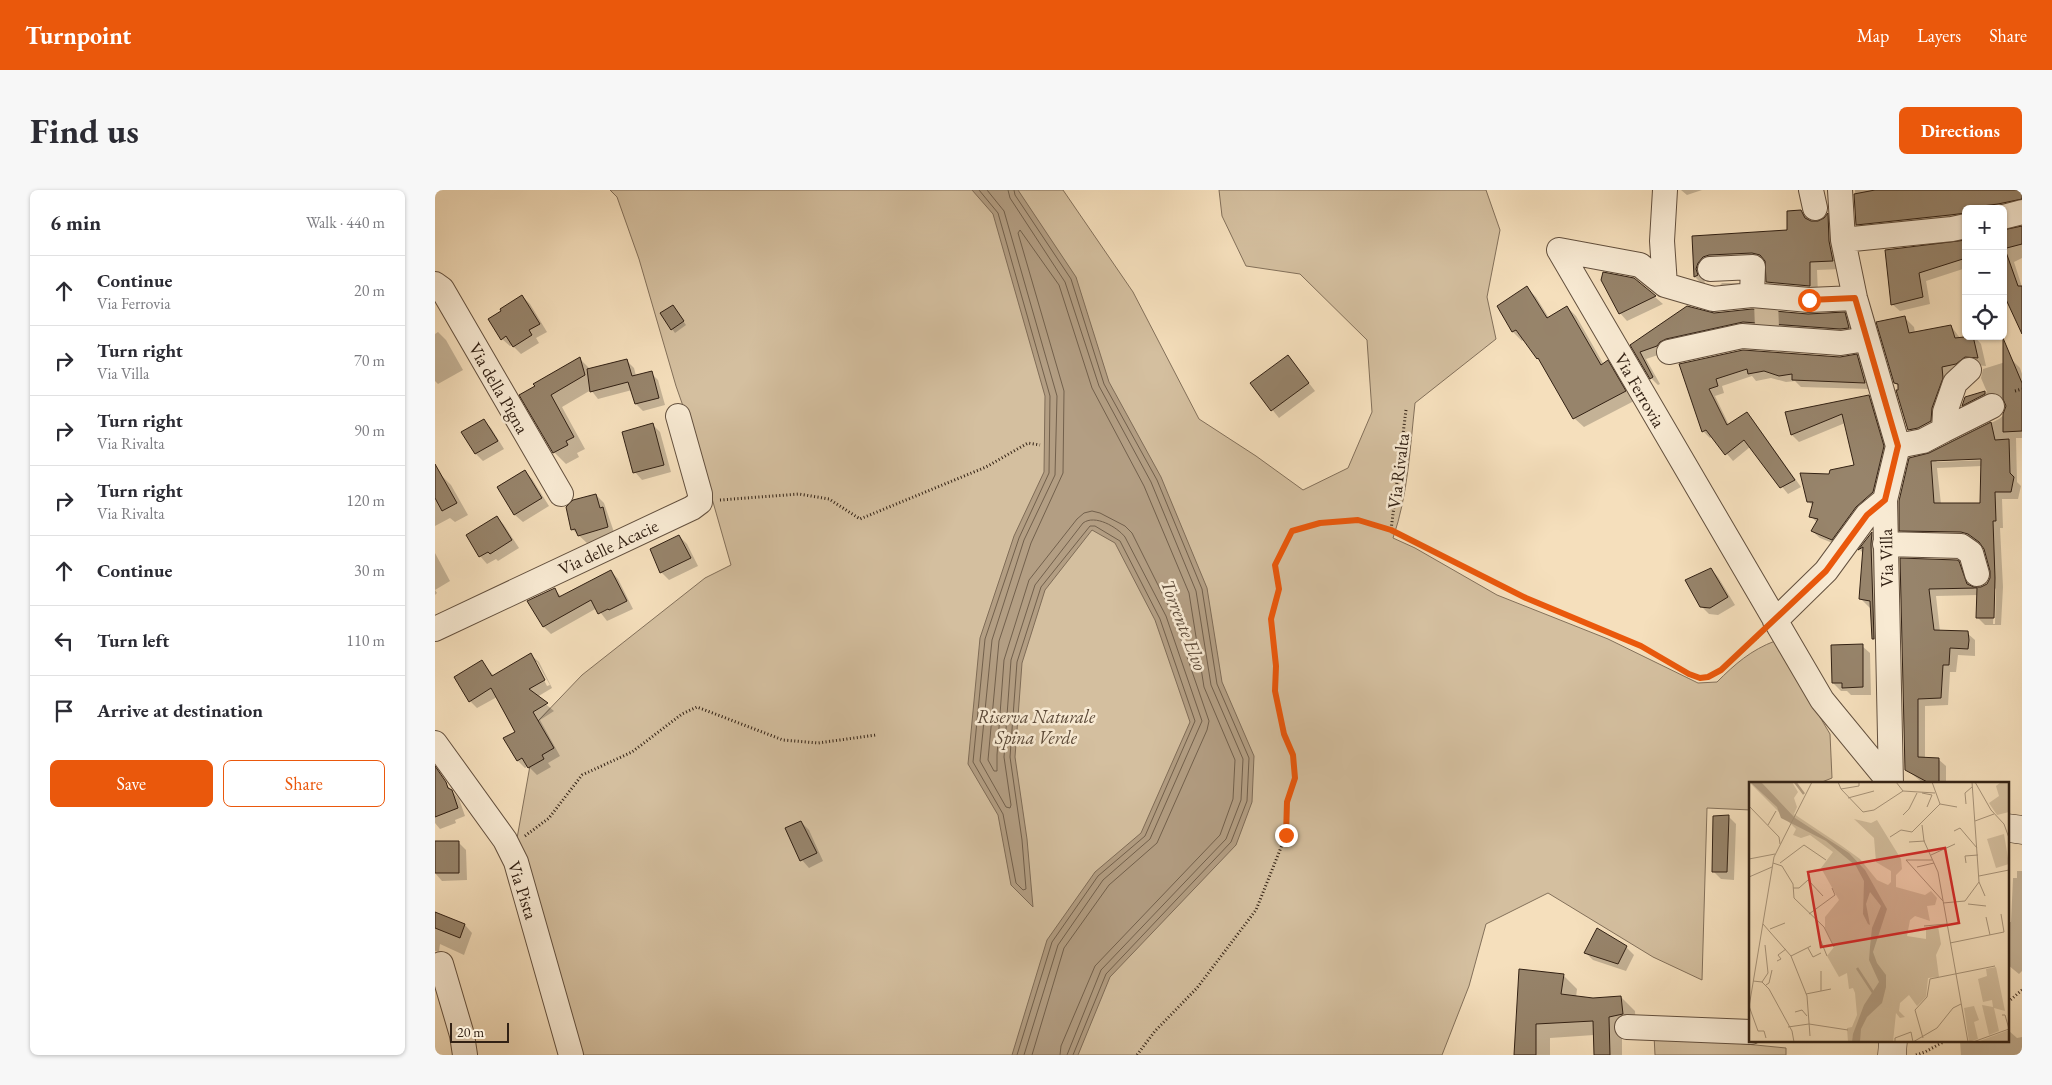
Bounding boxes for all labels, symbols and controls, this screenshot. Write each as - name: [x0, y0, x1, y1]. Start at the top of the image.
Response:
- text: Turnpoint: [25, 20, 131, 51]
- text: Map: [1857, 24, 1889, 47]
- text: Layers: [1917, 24, 1961, 47]
- text: Share: [1989, 24, 2027, 47]
- button: Directions: [1899, 107, 2022, 154]
- text: Find us: [30, 108, 139, 153]
- map controls: [1962, 205, 2007, 340]
- button: +: [1962, 205, 2007, 250]
- text: 6 min: [50, 209, 101, 236]
- text: Walk · 440 m: [306, 212, 385, 233]
- button: −: [1962, 250, 2007, 295]
- text: Continue: [97, 268, 172, 293]
- icon: ahead: [50, 277, 78, 305]
- text: 20 m: [354, 280, 385, 301]
- route start: [1798, 289, 1821, 312]
- text: Via Ferrovia: [97, 293, 171, 314]
- button: locate: [1962, 295, 2007, 340]
- text: Turn right: [97, 338, 183, 363]
- street label: Via della Pigna: [464, 338, 535, 438]
- icon: right: [50, 347, 78, 375]
- street label: Via Ferrovia: [1609, 348, 1671, 432]
- text: 70 m: [354, 350, 385, 371]
- text: Via Villa: [97, 363, 149, 384]
- text: Turn right: [97, 408, 183, 433]
- icon: right: [50, 417, 78, 445]
- text: 90 m: [354, 420, 385, 441]
- street label: Via Rivalta: [1382, 431, 1414, 510]
- text: Via Rivalta: [97, 433, 165, 454]
- text: Turn right: [97, 478, 183, 503]
- icon: right: [50, 487, 78, 515]
- text: 120 m: [346, 490, 385, 511]
- text: Via Rivalta: [97, 503, 165, 524]
- street label: Via delle Acacie: [554, 514, 662, 580]
- street label: Via Villa: [1874, 528, 1898, 588]
- icon: ahead: [50, 557, 78, 585]
- text: Continue: [97, 558, 172, 583]
- text: 30 m: [354, 560, 385, 581]
- water label: Torrente Elvo: [1155, 576, 1213, 674]
- icon: left: [50, 627, 78, 655]
- text: Turn left: [97, 628, 169, 653]
- text: 110 m: [346, 630, 385, 651]
- icon: arrive: [50, 697, 78, 725]
- text: Arrive at destination: [97, 698, 263, 723]
- park label: Riserva Naturale Spina Verde: [977, 705, 1096, 750]
- button: Save: [50, 760, 213, 807]
- button: Share: [223, 760, 385, 807]
- inset map: [1749, 782, 2009, 1042]
- route end: [1275, 824, 1298, 847]
- street label: Via Pista: [503, 858, 543, 923]
- scale bar: [450, 1020, 509, 1043]
- text: 20 m: [457, 1023, 484, 1041]

